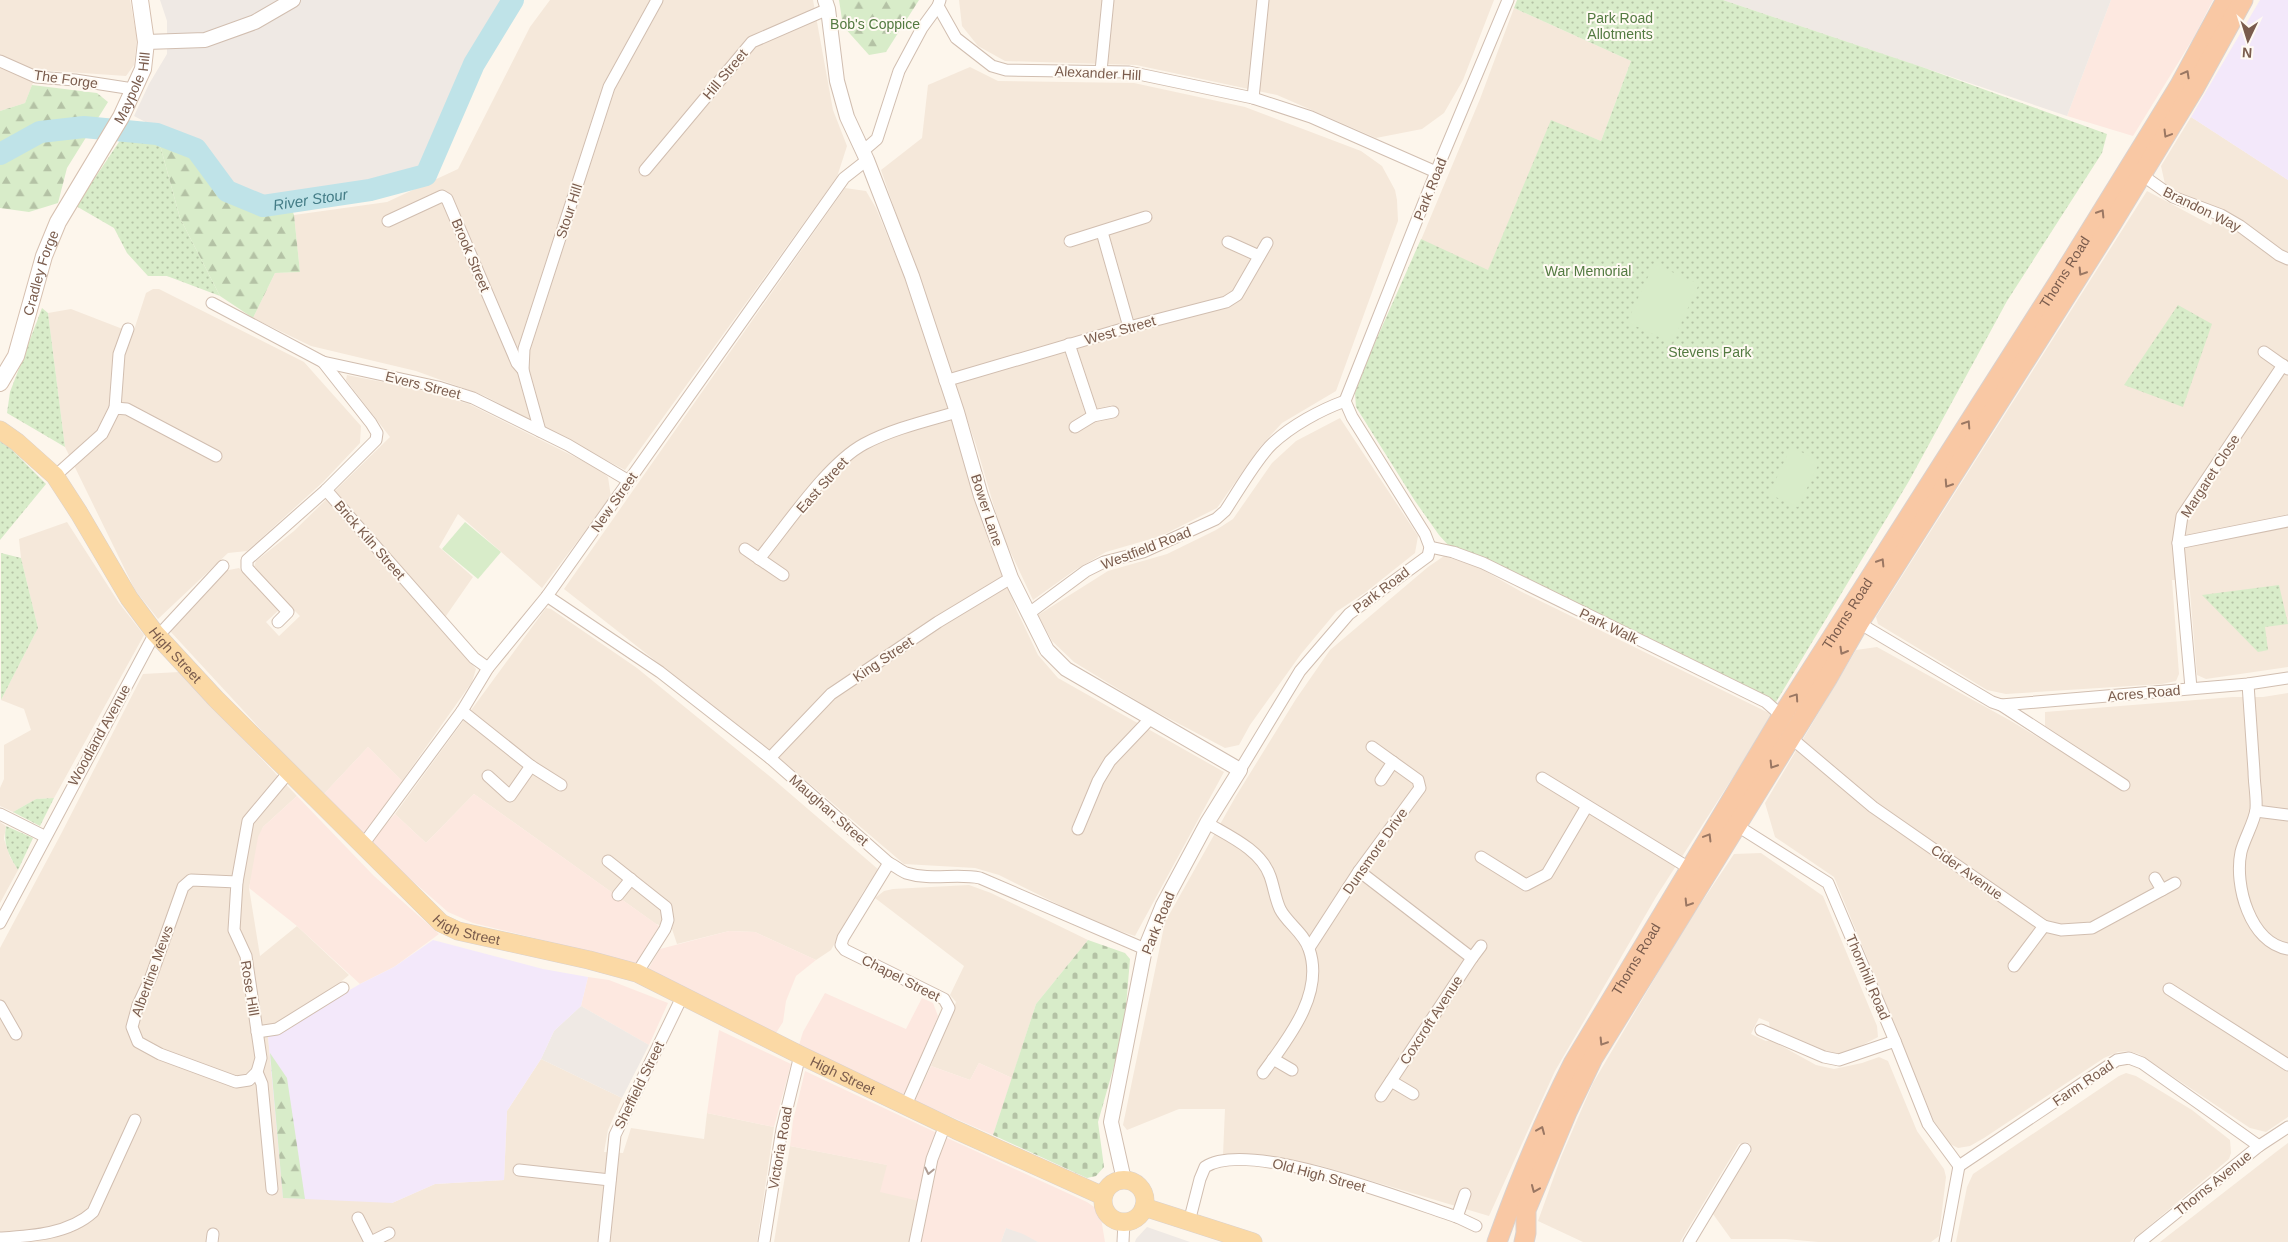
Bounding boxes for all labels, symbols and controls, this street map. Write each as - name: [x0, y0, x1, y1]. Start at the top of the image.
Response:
- park label: Park Road Allotments: [1587, 10, 1653, 42]
- north arrow: [2223, 15, 2273, 65]
- park label: Bob's Coppice: [830, 16, 920, 32]
- text: N: [2241, 45, 2253, 61]
- street label: Hill Street: [699, 46, 751, 102]
- street label: Maypole Hill: [111, 51, 153, 127]
- street label: Alexander Hill: [1054, 63, 1142, 83]
- street label: The Forge: [33, 67, 99, 91]
- one-way arrow: [2180, 70, 2190, 79]
- one-way arrow: [2163, 128, 2173, 137]
- street label: Park Road: [1410, 155, 1450, 223]
- street label: Stour Hill: [553, 182, 585, 240]
- street label: Brandon Way: [2161, 183, 2243, 235]
- water label: River Stour: [272, 185, 350, 213]
- one-way arrow: [2095, 209, 2105, 218]
- street label: Brook Street: [448, 216, 494, 294]
- street label: Cradley Forge: [20, 228, 62, 318]
- street label: Thorns Road: [2036, 233, 2093, 311]
- park label: War Memorial: [1545, 263, 1631, 279]
- one-way arrow: [2078, 267, 2088, 276]
- street label: West Street: [1083, 312, 1157, 348]
- park label: Stevens Park: [1668, 344, 1753, 360]
- street label: Evers Street: [384, 368, 462, 402]
- one-way arrow: [1961, 420, 1970, 429]
- street label: Margaret Close: [2177, 431, 2243, 520]
- street label: East Street: [793, 454, 851, 516]
- street label: New Street: [588, 469, 640, 535]
- street label: Bower Lane: [968, 472, 1006, 548]
- one-way arrow: [1945, 478, 1954, 487]
- street label: Brick Kiln Street: [331, 497, 409, 583]
- street label: Westfield Road: [1099, 524, 1193, 572]
- one-way arrow: [1875, 558, 1884, 567]
- street label: Park Road: [1350, 564, 1412, 616]
- street label: Thorns Road: [1819, 575, 1876, 652]
- street label: Park Walk: [1577, 605, 1642, 647]
- street label: High Street: [145, 624, 205, 686]
- street label: King Street: [850, 633, 916, 685]
- one-way arrow: [1839, 645, 1849, 654]
- street label: Woodland Avenue: [65, 681, 134, 788]
- street label: Acres Road: [2107, 682, 2181, 704]
- one-way arrow: [1789, 693, 1798, 702]
- one-way arrow: [1770, 760, 1780, 769]
- street label: Maughan Street: [786, 771, 872, 849]
- street label: Dunsmore Drive: [1339, 805, 1411, 897]
- one-way arrow: [1702, 833, 1712, 842]
- street label: Cider Avenue: [1928, 841, 2006, 903]
- street label: Park Road: [1138, 889, 1178, 957]
- one-way arrow: [1684, 898, 1694, 907]
- street label: High Street: [429, 911, 502, 948]
- street label: Thorns Road: [1608, 920, 1664, 998]
- street label: Albertine Mews: [128, 923, 176, 1019]
- street label: Thornhill Road: [1843, 932, 1893, 1022]
- street label: Chapel Street: [859, 951, 943, 1005]
- street label: Rose Hill: [238, 959, 262, 1017]
- street label: Coxcroft Avenue: [1396, 972, 1466, 1067]
- one-way arrow: [1600, 1036, 1609, 1045]
- street label: Sheffield Street: [611, 1038, 667, 1131]
- street label: High Street: [808, 1053, 878, 1098]
- street label: Farm Road: [2049, 1057, 2117, 1109]
- street label: Victoria Road: [765, 1105, 795, 1191]
- one-way arrow: [1534, 1126, 1545, 1135]
- street label: Thorns Avenue: [2171, 1147, 2255, 1219]
- street label: Old High Street: [1271, 1155, 1367, 1195]
- one-way arrow: [925, 1166, 935, 1175]
- one-way arrow: [1531, 1184, 1542, 1193]

